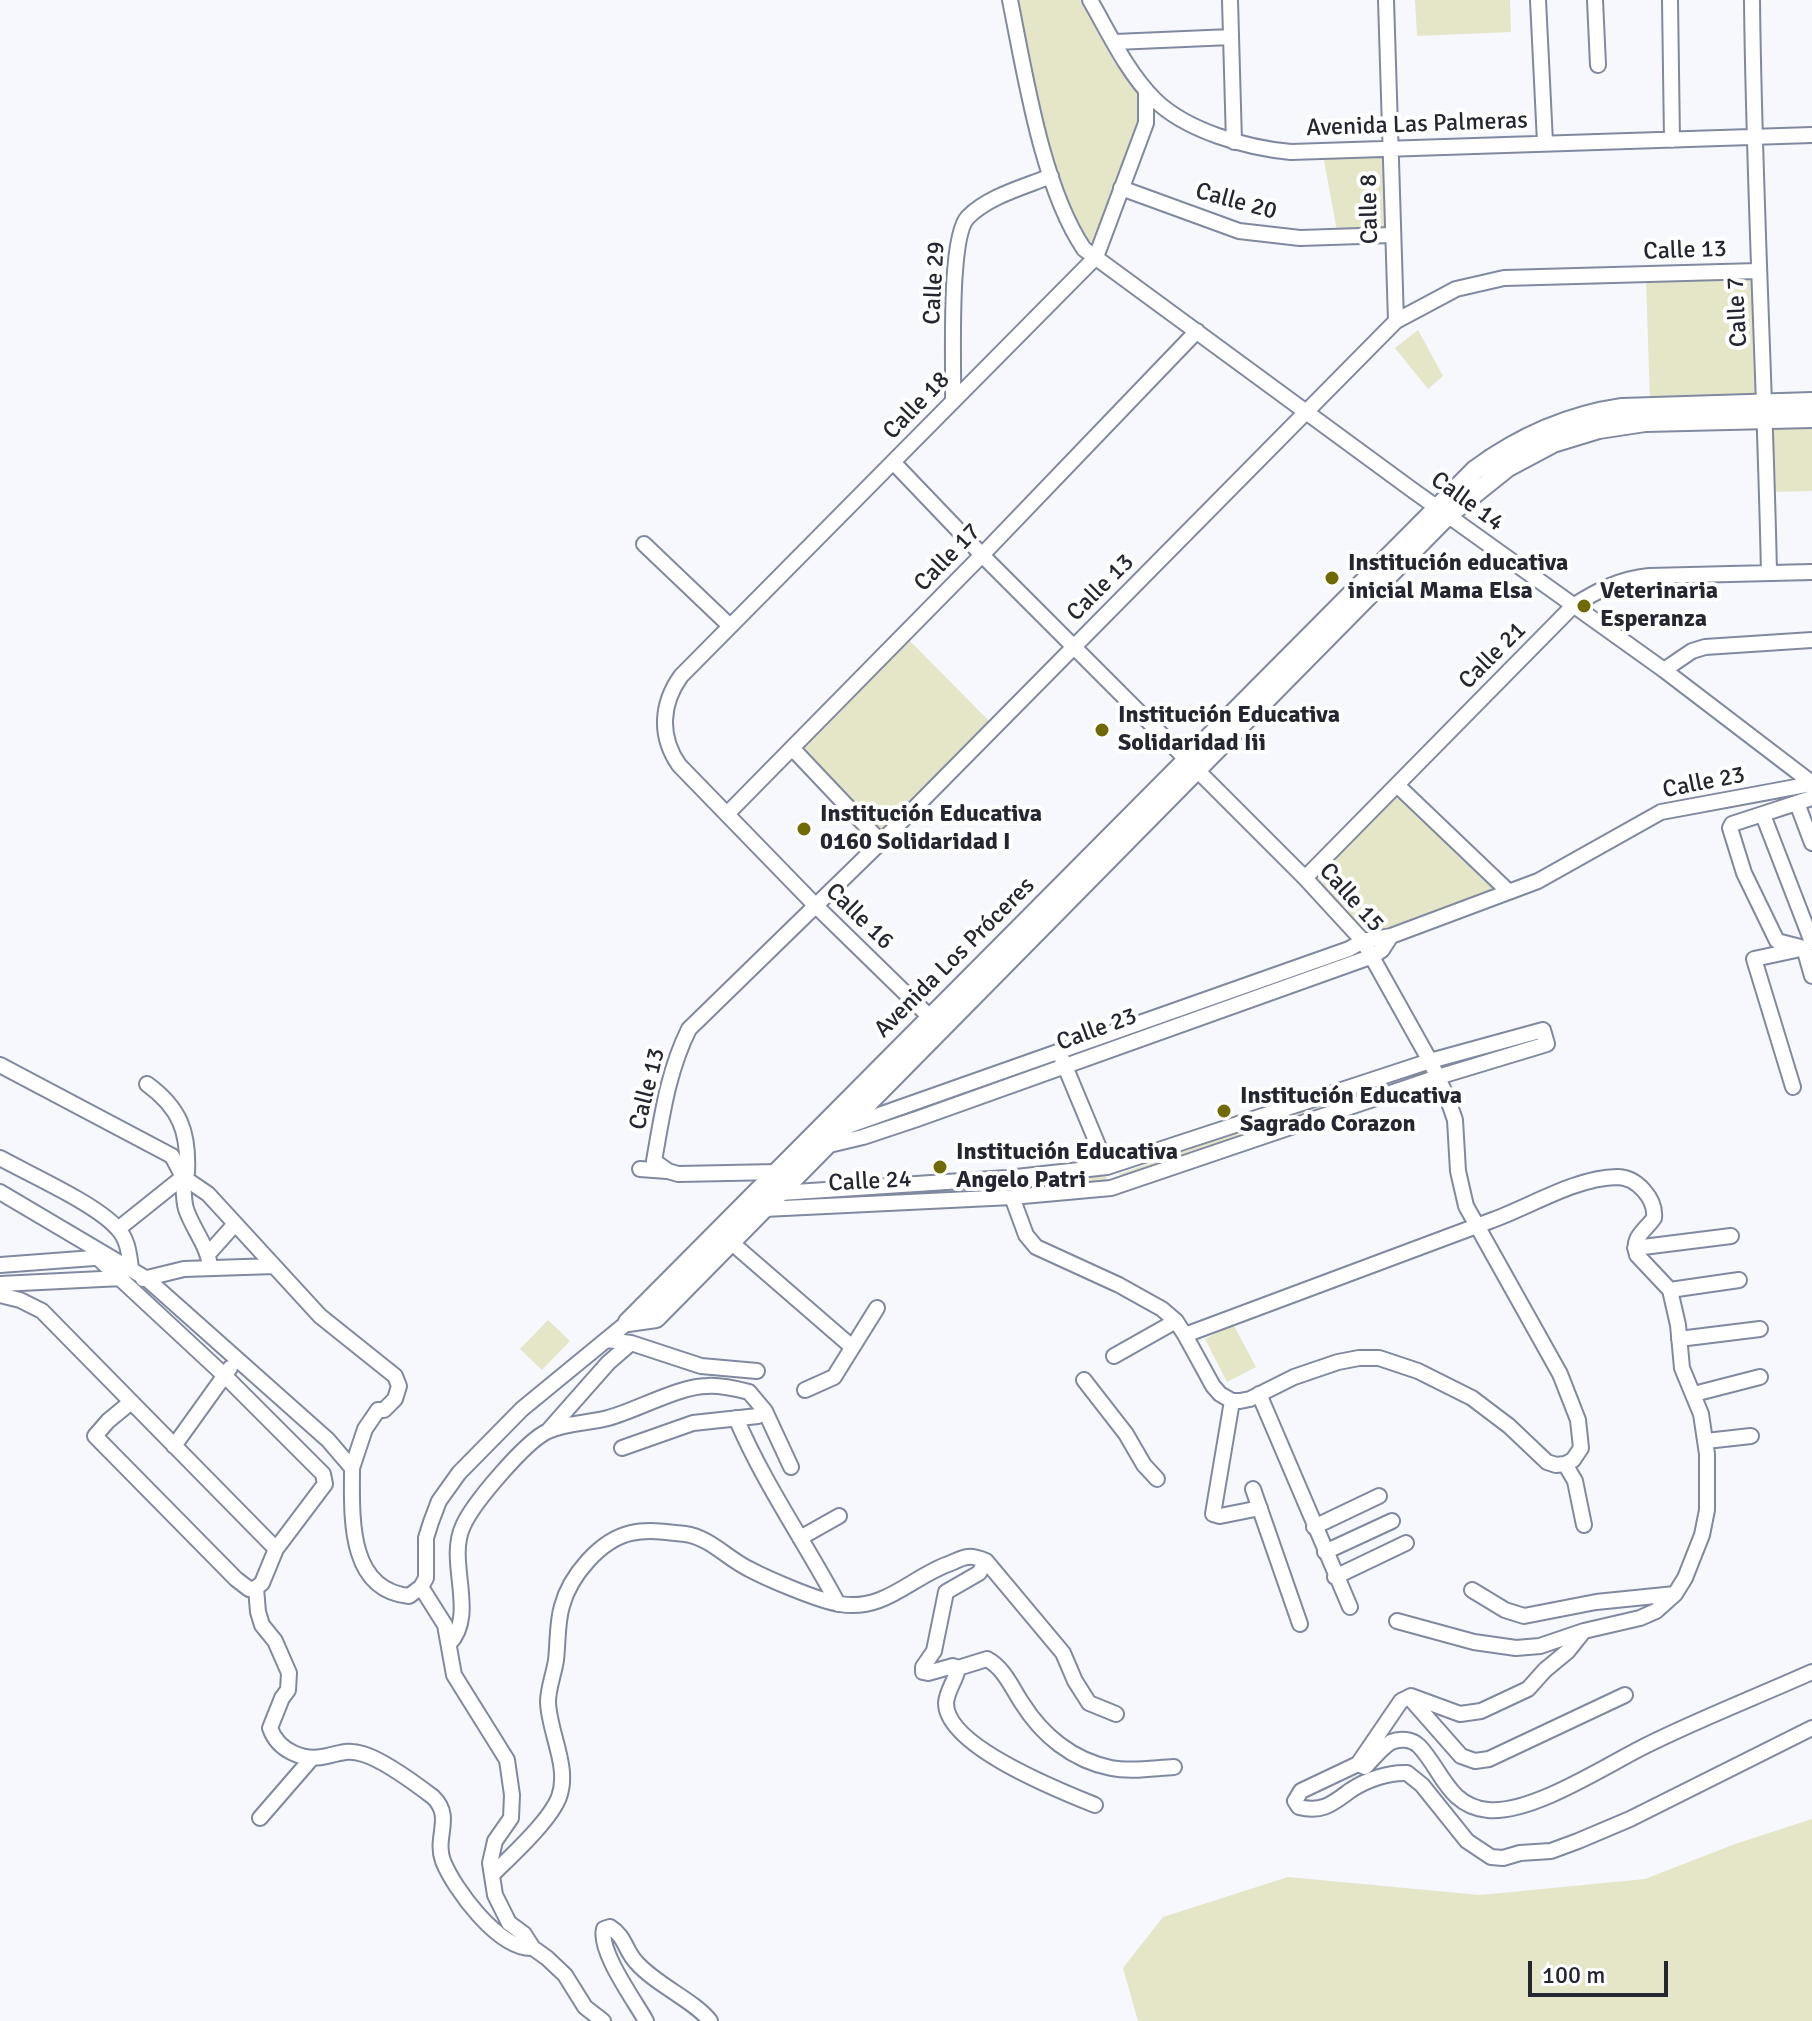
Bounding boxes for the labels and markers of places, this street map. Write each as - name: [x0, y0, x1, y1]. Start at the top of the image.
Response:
- place label: Institución educativa inicial Mama Elsa: [1348, 550, 1568, 606]
- marker: Institución educativa inicial Mama Elsa: [1323, 569, 1341, 587]
- place label: Veterinaria Esperanza: [1600, 578, 1718, 634]
- marker: Veterinaria Esperanza: [1575, 597, 1593, 615]
- place label: Institución Educativa Solidaridad Iii: [1118, 702, 1340, 758]
- marker: Institución Educativa Solidaridad Iii: [1093, 721, 1111, 739]
- place label: Institución Educativa 0160 Solidaridad I: [820, 801, 1042, 857]
- marker: Institución Educativa 0160 Solidaridad I: [795, 820, 813, 838]
- place label: Institución Educativa Sagrado Corazon: [1240, 1083, 1462, 1139]
- marker: Institución Educativa Sagrado Corazon: [1215, 1102, 1233, 1120]
- place label: Institución Educativa Angelo Patri: [956, 1139, 1178, 1195]
- marker: Institución Educativa Angelo Patri: [931, 1158, 949, 1176]

